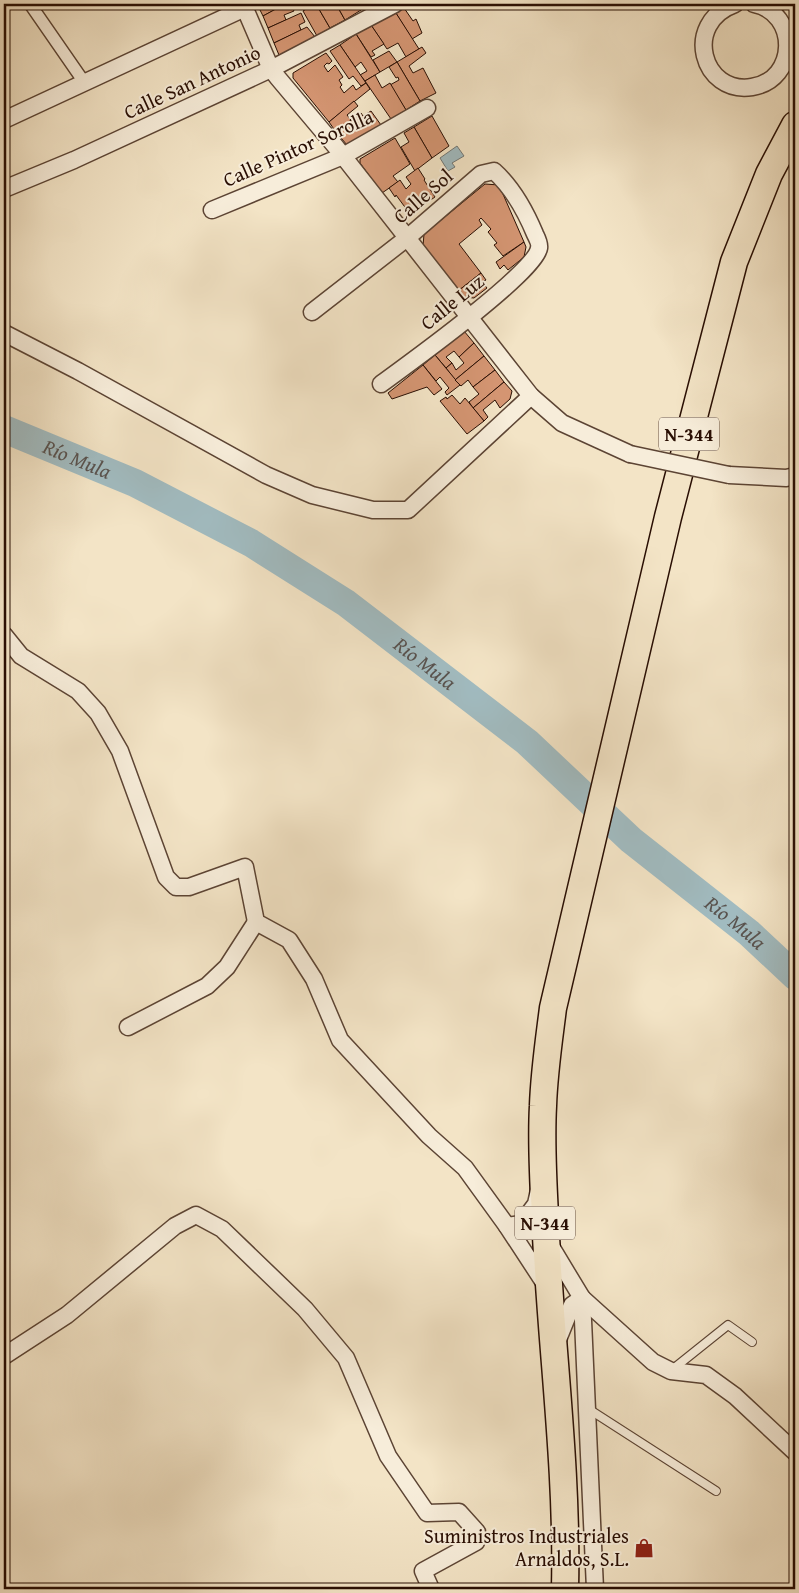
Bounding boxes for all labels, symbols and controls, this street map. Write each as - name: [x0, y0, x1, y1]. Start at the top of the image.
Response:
- street label: Calle San Antonio: [119, 37, 265, 126]
- street label: Calle Pintor Sorolla: [218, 101, 378, 194]
- street label: Calle Sol: [386, 161, 459, 230]
- street label: Calle Luz: [414, 267, 490, 336]
- road number: N-344: [659, 418, 719, 450]
- water label: Río Mula: [37, 430, 116, 487]
- water label: Río Mula: [387, 628, 463, 697]
- water label: Río Mula: [698, 887, 774, 957]
- road number: N-344: [515, 1206, 575, 1240]
- place label: Suministros Industriales Arnaldos, S.L.: [424, 1521, 629, 1573]
- shop icon: Suministros Industriales Arnaldos, S.L.: [633, 1537, 655, 1559]

